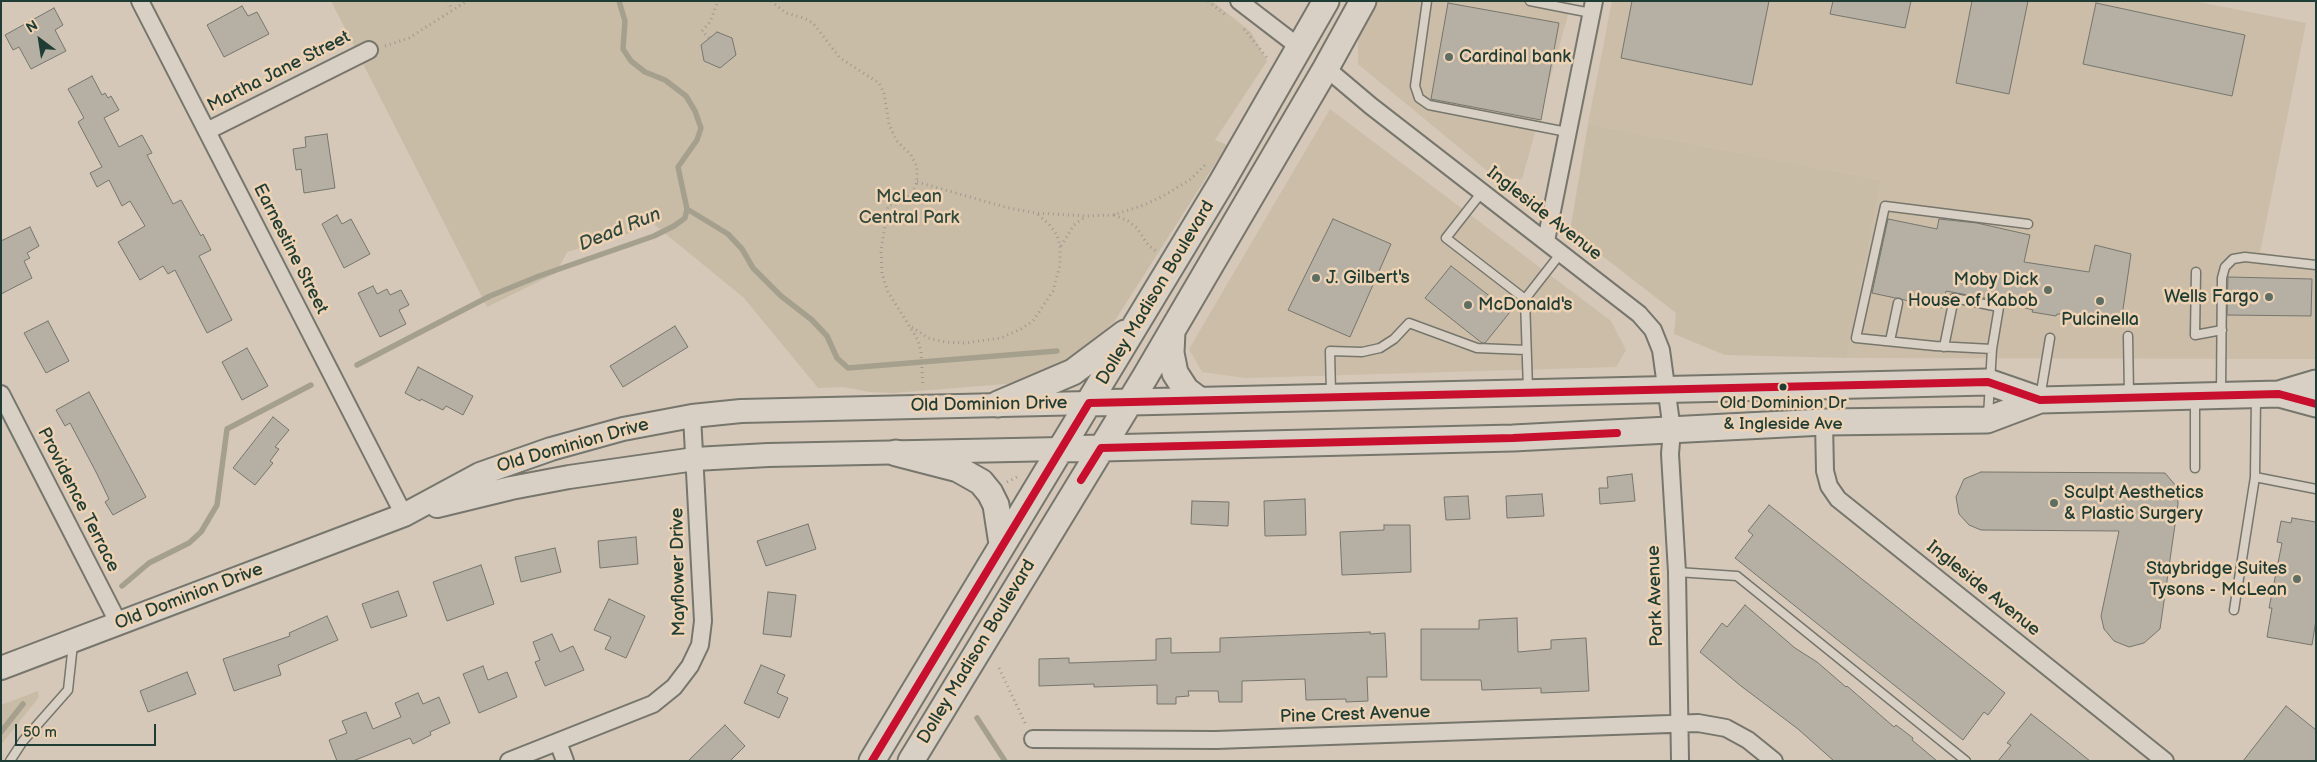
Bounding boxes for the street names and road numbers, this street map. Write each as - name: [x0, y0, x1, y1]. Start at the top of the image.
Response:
- street label: Martha Jane Street: [204, 27, 354, 117]
- street label: Ingleside Avenue: [1482, 162, 1606, 266]
- street label: Earnestine Street: [248, 180, 332, 318]
- street label: Dolley Madison Boulevard: [1092, 197, 1220, 389]
- street label: Old Dominion Drive: [910, 393, 1068, 417]
- street label: Old Dominion Drive: [495, 414, 651, 478]
- street label: Providence Terrace: [32, 424, 124, 576]
- street label: Mayflower Drive: [667, 507, 691, 637]
- street label: Ingleside Avenue: [1922, 537, 2044, 641]
- street label: Park Avenue: [1643, 545, 1669, 647]
- street label: Dolley Madison Boulevard: [913, 556, 1041, 748]
- street label: Old Dominion Drive: [112, 559, 266, 635]
- street label: Pine Crest Avenue: [1279, 702, 1431, 728]

